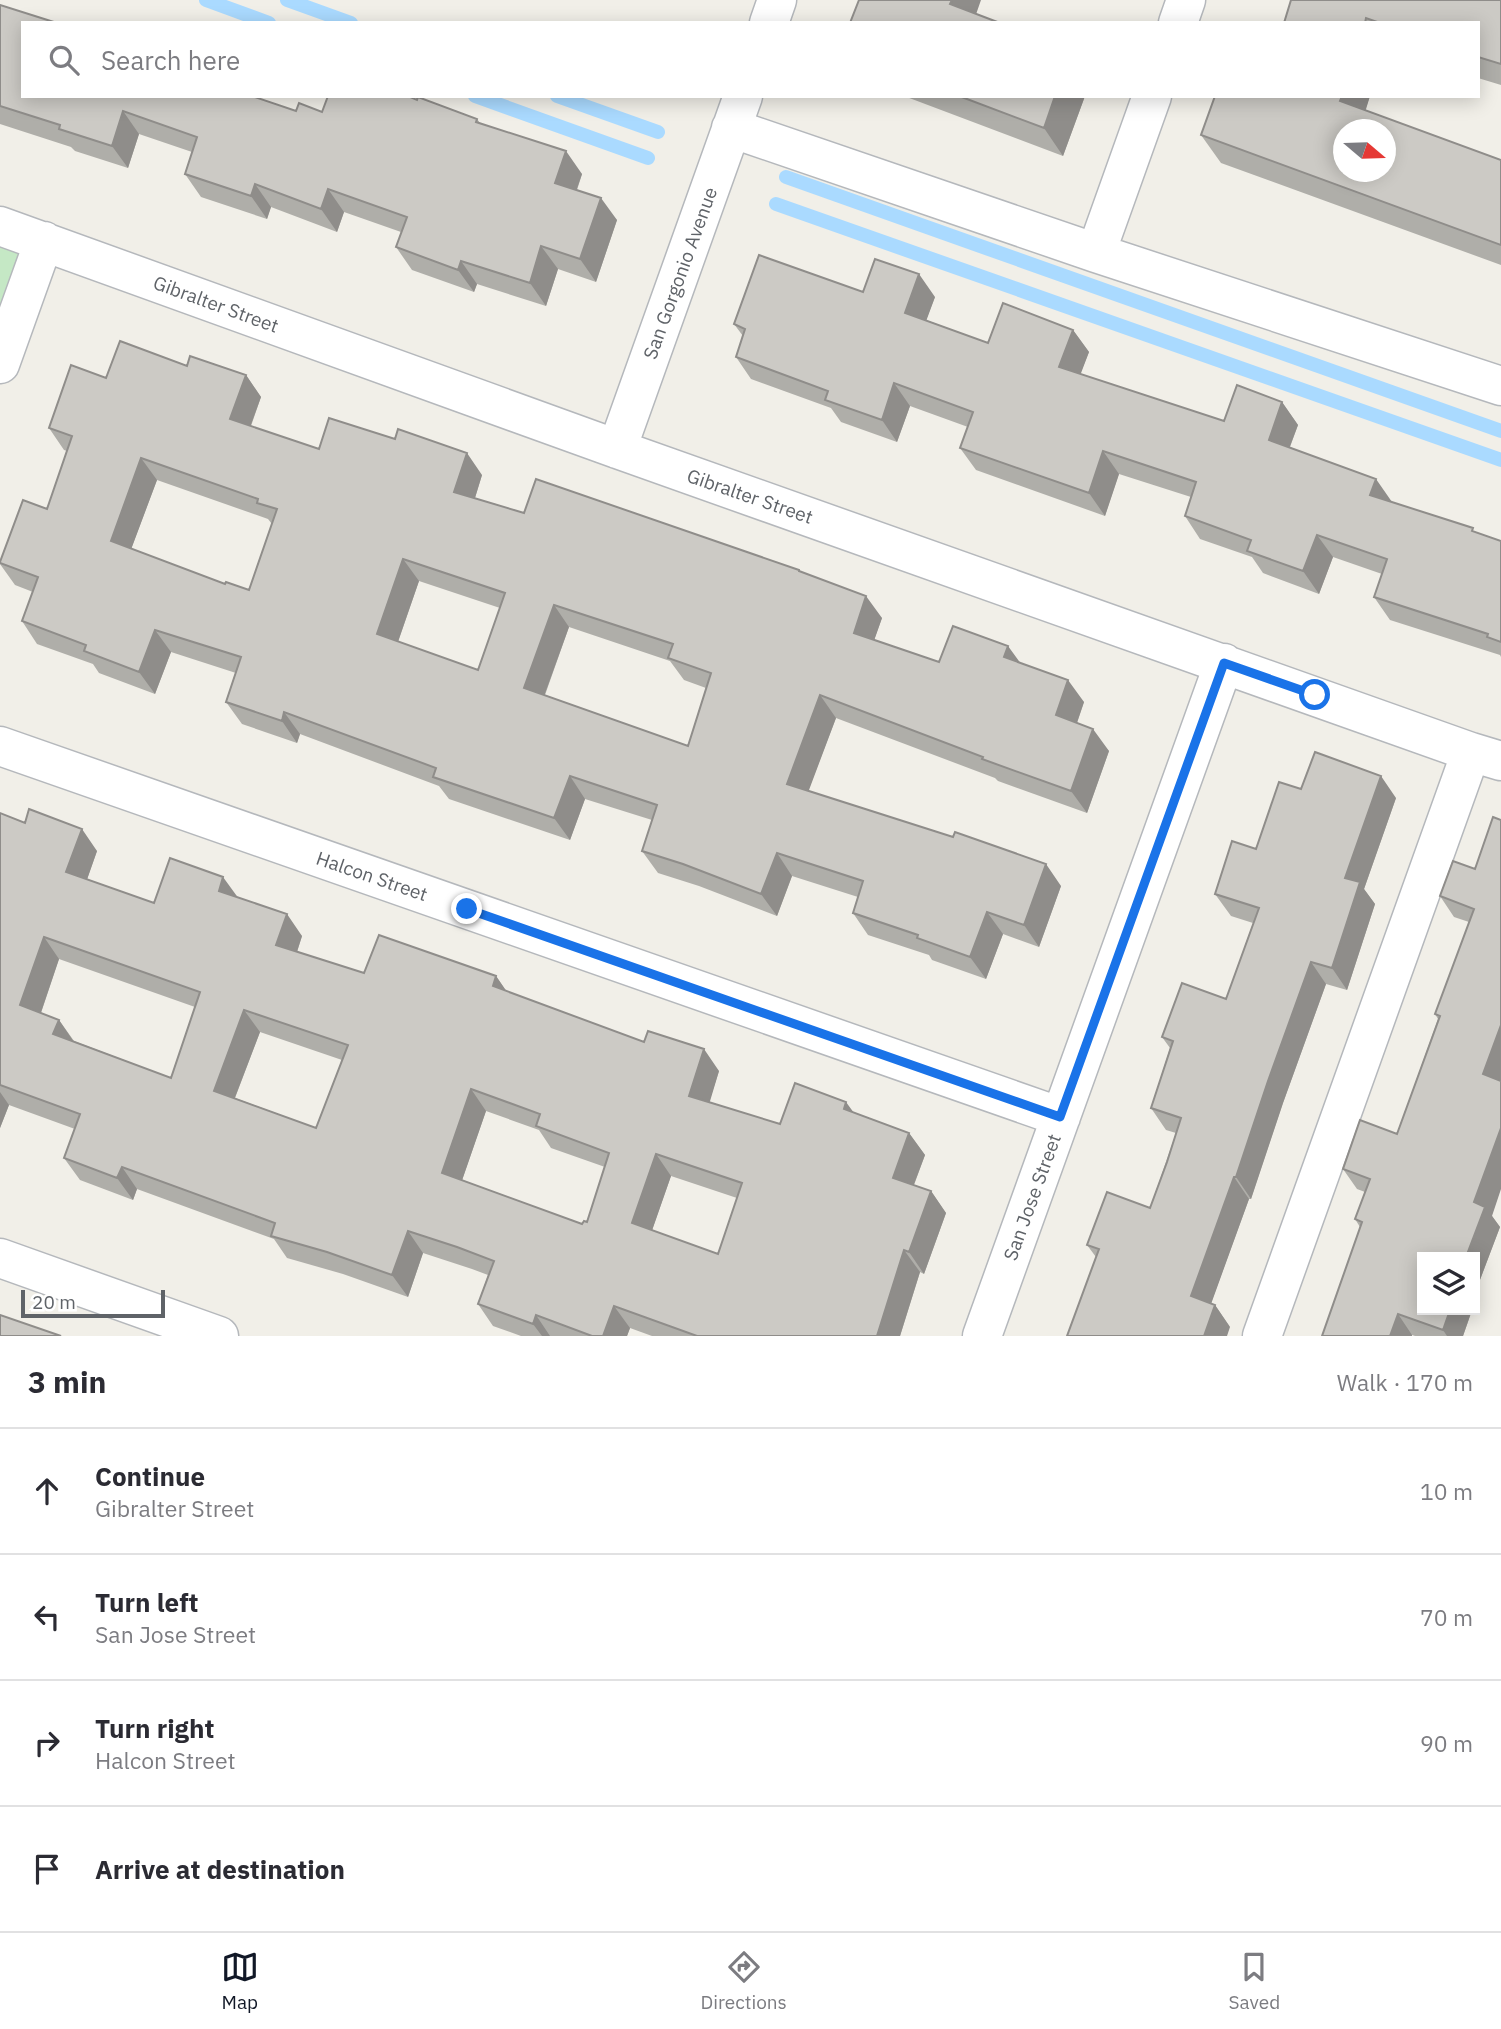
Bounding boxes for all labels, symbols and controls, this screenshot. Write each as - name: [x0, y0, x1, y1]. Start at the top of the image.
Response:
- search box: [21, 21, 1480, 98]
- icon: search: [45, 41, 83, 79]
- text: Search here: [101, 43, 240, 77]
- north arrow: [1333, 119, 1396, 182]
- street label: San Gorgonio Avenue: [638, 184, 722, 362]
- street label: Gibralter Street: [150, 270, 282, 338]
- street label: Gibralter Street: [684, 463, 816, 529]
- route start: [1299, 679, 1330, 710]
- street label: Halcon Street: [313, 846, 431, 906]
- route end: [451, 893, 482, 924]
- street label: San Jose Street: [998, 1130, 1066, 1264]
- map controls: [1417, 1252, 1480, 1315]
- button: layers: [1417, 1252, 1480, 1315]
- scale bar: [21, 1287, 164, 1319]
- text: 20 m: [32, 1290, 76, 1314]
- text: 3 min: [28, 1362, 106, 1401]
- text: Walk · 170 m: [1337, 1367, 1473, 1397]
- text: Continue: [95, 1459, 205, 1493]
- icon: ahead: [28, 1472, 66, 1510]
- text: 10 m: [1420, 1476, 1473, 1506]
- text: Gibralter Street: [95, 1493, 254, 1523]
- text: Turn left: [95, 1585, 198, 1619]
- icon: left: [28, 1598, 66, 1636]
- text: 70 m: [1420, 1602, 1473, 1632]
- text: San Jose Street: [95, 1619, 256, 1649]
- text: Turn right: [95, 1711, 214, 1745]
- icon: right: [28, 1724, 66, 1762]
- text: 90 m: [1420, 1728, 1473, 1758]
- text: Halcon Street: [95, 1745, 236, 1775]
- icon: arrive: [28, 1850, 66, 1888]
- text: Arrive at destination: [95, 1852, 345, 1886]
- tab: Map: [221, 1948, 259, 2014]
- tab: Directions: [700, 1948, 787, 2014]
- tab: Saved: [1229, 1948, 1280, 2014]

